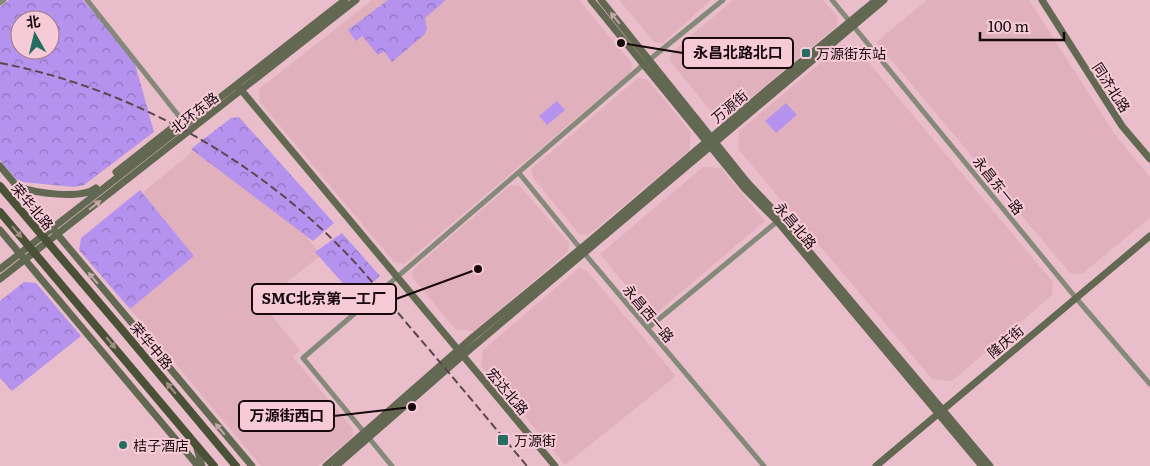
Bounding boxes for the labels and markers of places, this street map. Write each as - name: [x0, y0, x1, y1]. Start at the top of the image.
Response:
- callout: 永昌北路北口: [683, 38, 793, 68]
- place label: 万源街东站: [816, 43, 886, 63]
- marker: 万源街东站: [800, 47, 812, 59]
- callout: SMC北京第一工厂: [252, 284, 396, 314]
- callout: 万源街西口: [239, 401, 334, 431]
- place label: 万源街: [514, 430, 556, 450]
- marker: 万源街: [496, 433, 510, 447]
- place label: 桔子酒店: [133, 435, 189, 455]
- marker: 桔子酒店: [117, 439, 129, 451]

